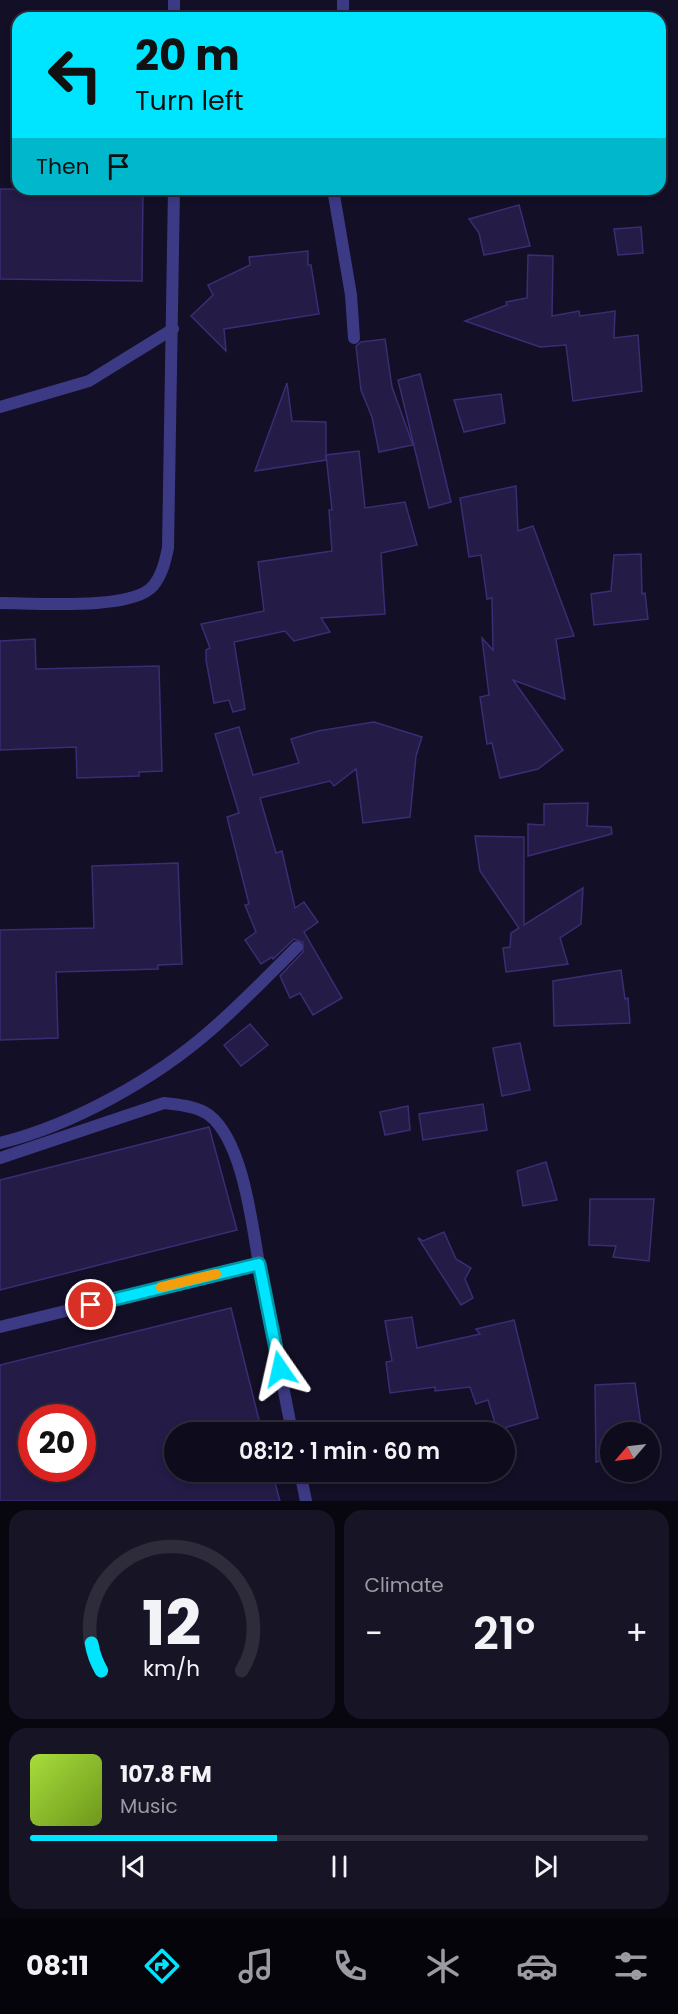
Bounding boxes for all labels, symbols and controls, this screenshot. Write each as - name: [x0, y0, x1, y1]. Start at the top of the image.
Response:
- text: 20 m: [135, 26, 240, 85]
- icon: left: [36, 36, 114, 114]
- text: Turn left: [135, 82, 244, 119]
- icon: arrive: [102, 150, 135, 183]
- text: Then: [36, 151, 90, 182]
- pin: [65, 1279, 116, 1330]
- icon: arrive: [74, 1288, 107, 1321]
- position arrow: [248, 1337, 312, 1401]
- speed limit sign: 20: [18, 1404, 96, 1482]
- north arrow: [600, 1422, 660, 1482]
- map controls: [600, 1422, 660, 1482]
- text: 08:12 · 1 min · 60 m: [239, 1436, 440, 1467]
- text: Climate: [365, 1571, 444, 1599]
- text: 12: [142, 1579, 201, 1667]
- text: 21°: [473, 1602, 535, 1665]
- text: −: [365, 1610, 383, 1657]
- text: +: [625, 1610, 648, 1657]
- text: km/h: [143, 1654, 200, 1685]
- text: 107.8 FM: [120, 1759, 212, 1790]
- text: Music: [120, 1792, 178, 1820]
- icon: previous: [117, 1850, 150, 1883]
- icon: pause: [323, 1850, 356, 1883]
- icon: next: [529, 1850, 562, 1883]
- icon: directions: [141, 1945, 183, 1987]
- icon: music: [235, 1945, 277, 1987]
- icon: phone: [329, 1945, 371, 1987]
- icon: climate: [422, 1945, 464, 1987]
- icon: car: [516, 1945, 558, 1987]
- icon: filters: [610, 1945, 652, 1987]
- text: 08:11: [26, 1947, 89, 1984]

